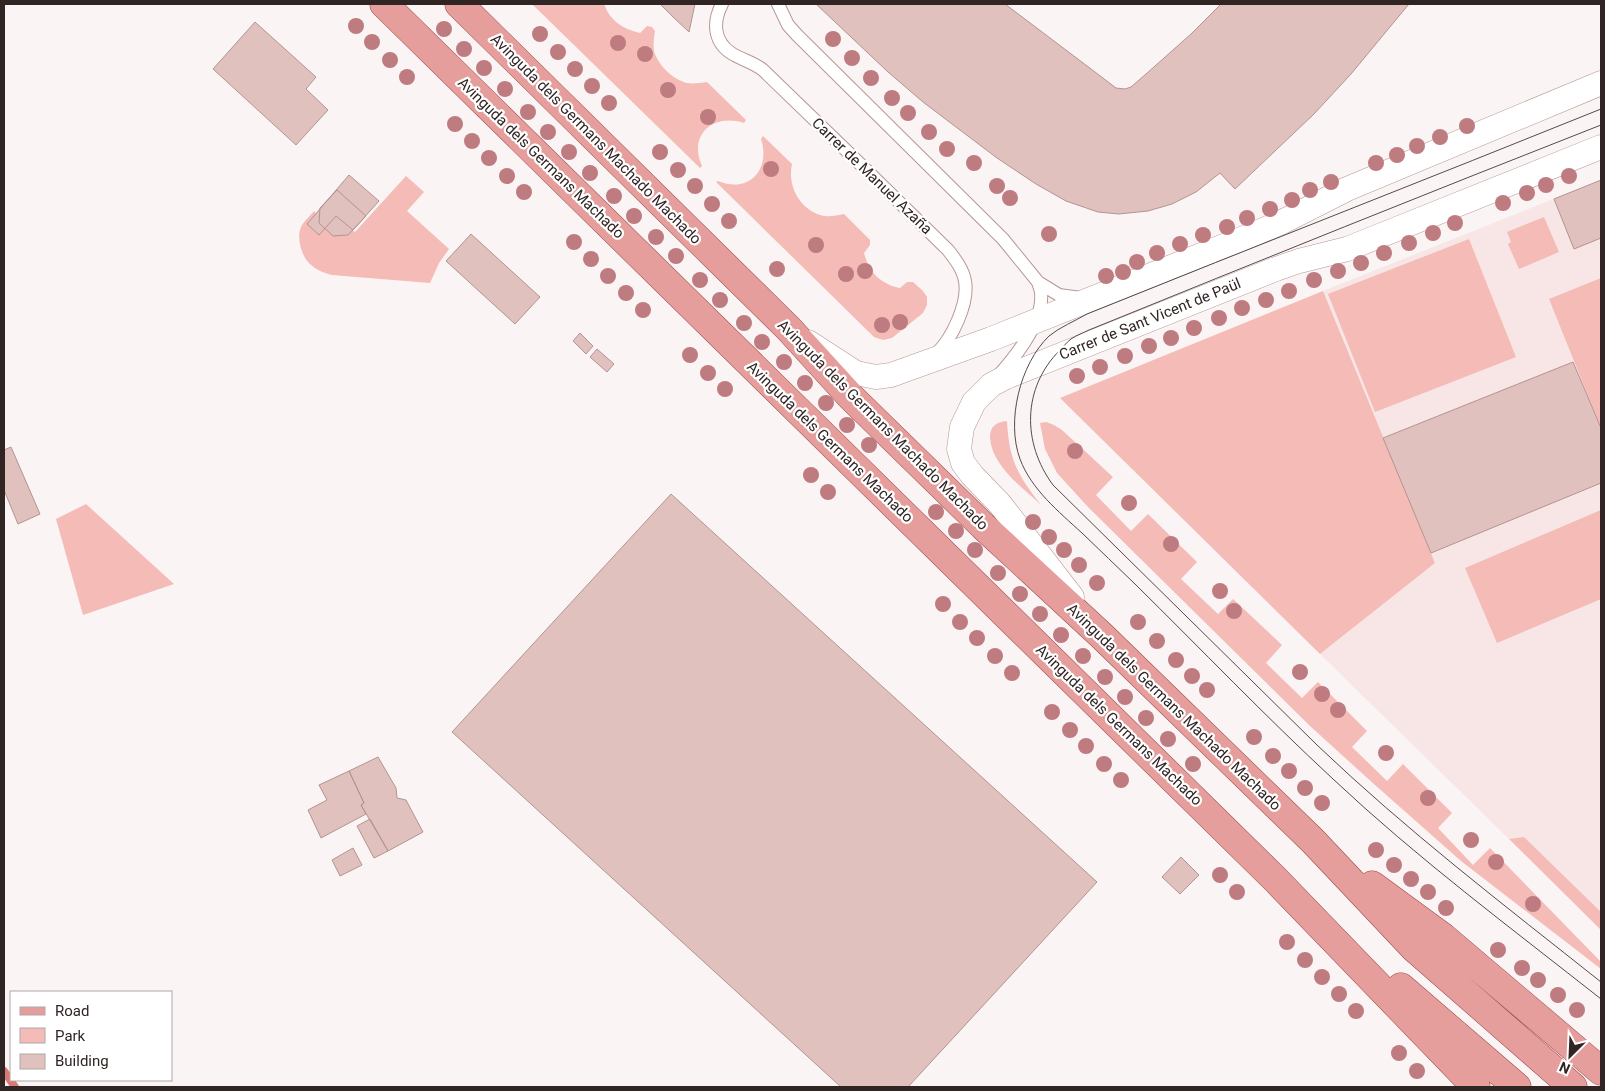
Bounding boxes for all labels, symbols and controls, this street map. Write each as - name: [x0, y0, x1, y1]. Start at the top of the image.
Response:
- street label: Avinguda dels Germans Machado Machado: [487, 30, 705, 248]
- street label: Avinguda dels Germans Machado: [454, 74, 628, 242]
- street label: Carrer de Manuel Azaña: [808, 114, 936, 238]
- street label: Carrer de Sant Vicent de Paül: [1057, 274, 1243, 364]
- street label: Avinguda dels Germans Machado Machado: [774, 316, 992, 534]
- street label: Avinguda dels Germans Machado: [743, 358, 917, 526]
- street label: Avinguda dels Germans Machado Machado: [1063, 600, 1285, 814]
- street label: Avinguda dels Germans Machado: [1032, 641, 1206, 809]
- legend: [10, 991, 172, 1081]
- text: Road: [55, 1002, 89, 1020]
- text: Park: [55, 1027, 86, 1045]
- north arrow: [1545, 1031, 1595, 1081]
- text: Building: [55, 1052, 109, 1070]
- text: N: [1557, 1059, 1572, 1077]

